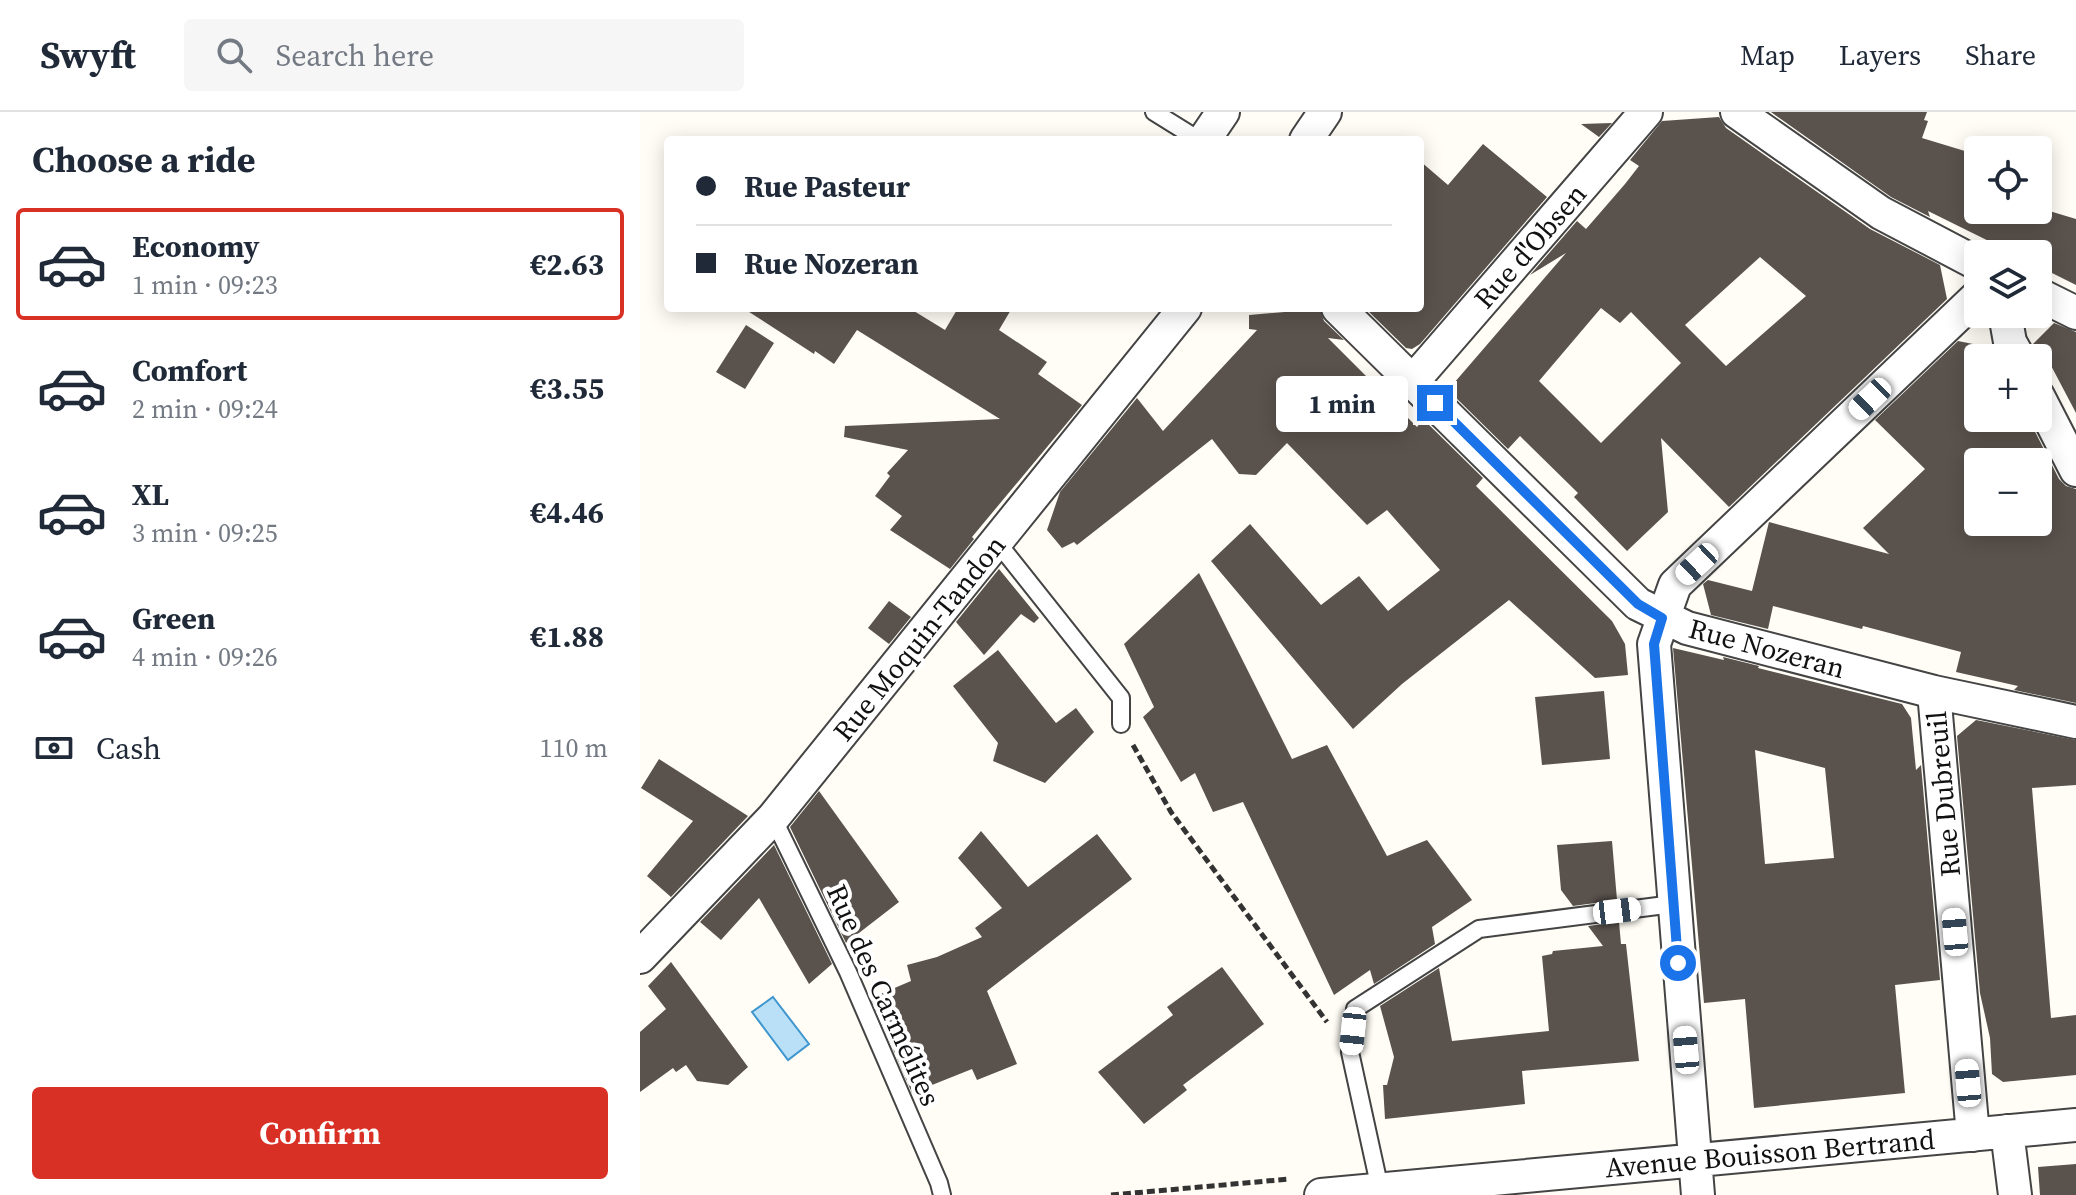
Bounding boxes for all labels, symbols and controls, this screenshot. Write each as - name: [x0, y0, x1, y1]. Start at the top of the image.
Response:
- search box: [184, 19, 744, 91]
- text: Swyft: [40, 29, 136, 81]
- icon: search: [212, 33, 256, 77]
- text: Search here: [276, 35, 434, 76]
- text: Map: [1740, 36, 1795, 74]
- text: Layers: [1839, 36, 1921, 74]
- text: Share: [1965, 36, 2036, 74]
- text: Choose a ride: [32, 135, 255, 184]
- map controls: [1964, 136, 2052, 536]
- button: locate: [1964, 136, 2052, 224]
- text: Rue Pasteur: [744, 166, 910, 207]
- street label: Rue d'Obsen: [1465, 175, 1595, 316]
- text: Economy: [132, 226, 260, 267]
- icon: car: [36, 228, 108, 300]
- button: layers: [1964, 240, 2052, 328]
- text: Rue Nozeran: [744, 243, 919, 284]
- text: €2.63: [530, 244, 604, 285]
- text: 1 min · 09:23: [132, 267, 278, 303]
- button: +: [1964, 344, 2052, 432]
- text: Comfort: [132, 350, 247, 391]
- icon: car: [36, 352, 108, 424]
- text: €3.55: [530, 368, 604, 409]
- car: [1844, 374, 1896, 424]
- callout: 1 min: [1275, 375, 1407, 431]
- route end: [1417, 385, 1453, 421]
- text: 1 min: [1308, 386, 1376, 422]
- text: 2 min · 09:24: [132, 391, 278, 427]
- button: −: [1964, 448, 2052, 536]
- text: XL: [132, 474, 169, 515]
- icon: car: [36, 476, 108, 548]
- text: €4.46: [530, 492, 604, 533]
- text: 3 min · 09:25: [132, 515, 278, 551]
- street label: Rue Moquin-Tandon: [824, 527, 1014, 749]
- car: [1671, 539, 1723, 589]
- text: Green: [132, 598, 215, 639]
- icon: car: [36, 600, 108, 672]
- street label: Rue Nozeran: [1685, 609, 1849, 687]
- text: €1.88: [530, 616, 604, 657]
- text: 4 min · 09:26: [132, 639, 278, 675]
- street label: Rue Dubreuil: [1917, 710, 1969, 878]
- icon: cash: [32, 726, 76, 770]
- text: Cash: [96, 728, 161, 769]
- text: 110 m: [540, 730, 608, 766]
- street label: Rue des Carmélites: [818, 878, 950, 1112]
- car: [1592, 896, 1642, 926]
- car: [1941, 907, 1969, 957]
- route start: [1660, 945, 1696, 981]
- car: [1339, 1006, 1367, 1056]
- car: [1672, 1025, 1700, 1075]
- car: [1954, 1058, 1982, 1108]
- button: Confirm: [32, 1087, 608, 1179]
- street label: Avenue Bouisson Bertrand: [1604, 1120, 1937, 1186]

